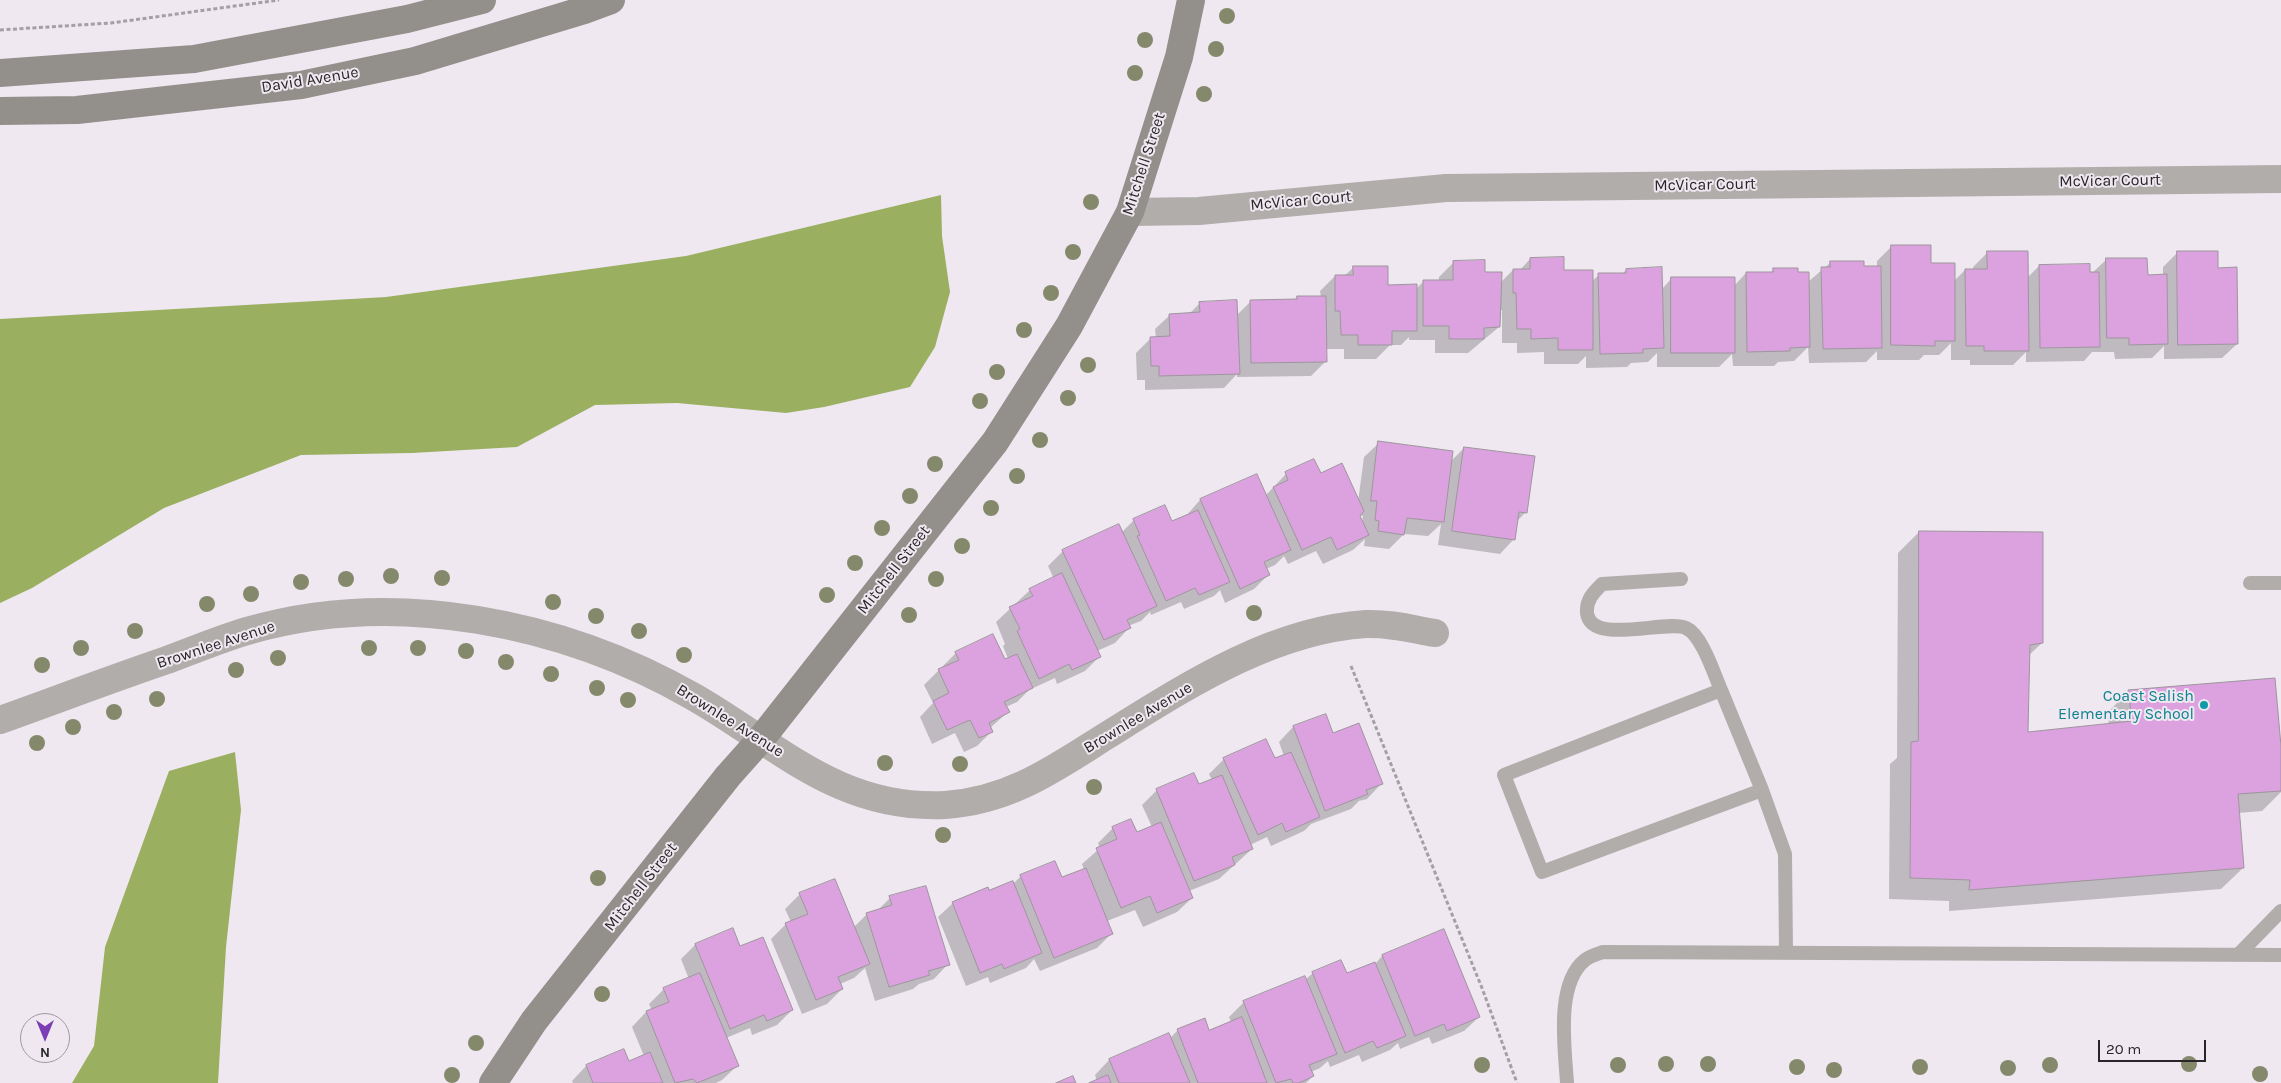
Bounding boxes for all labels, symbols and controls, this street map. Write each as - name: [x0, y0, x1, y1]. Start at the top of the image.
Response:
- street label: David Avenue: [260, 63, 360, 97]
- street label: Mitchell Street: [1118, 110, 1170, 218]
- street label: McVicar Court: [2059, 171, 2161, 191]
- street label: McVicar Court: [1654, 175, 1756, 195]
- street label: McVicar Court: [1249, 187, 1353, 215]
- street label: Mitchell Street: [853, 522, 935, 618]
- street label: Brownlee Avenue: [155, 617, 277, 673]
- street label: Brownlee Avenue: [1080, 678, 1196, 758]
- street label: Brownlee Avenue: [673, 680, 787, 762]
- place label: Coast Salish Elementary School: [2058, 686, 2194, 724]
- marker: Coast Salish Elementary School: [2198, 699, 2210, 711]
- street label: Mitchell Street: [600, 839, 682, 935]
- north arrow: [20, 1013, 70, 1063]
- scale bar: [2101, 1030, 2208, 1062]
- text: 20 m: [2106, 1040, 2141, 1058]
- text: N: [40, 1044, 50, 1061]

